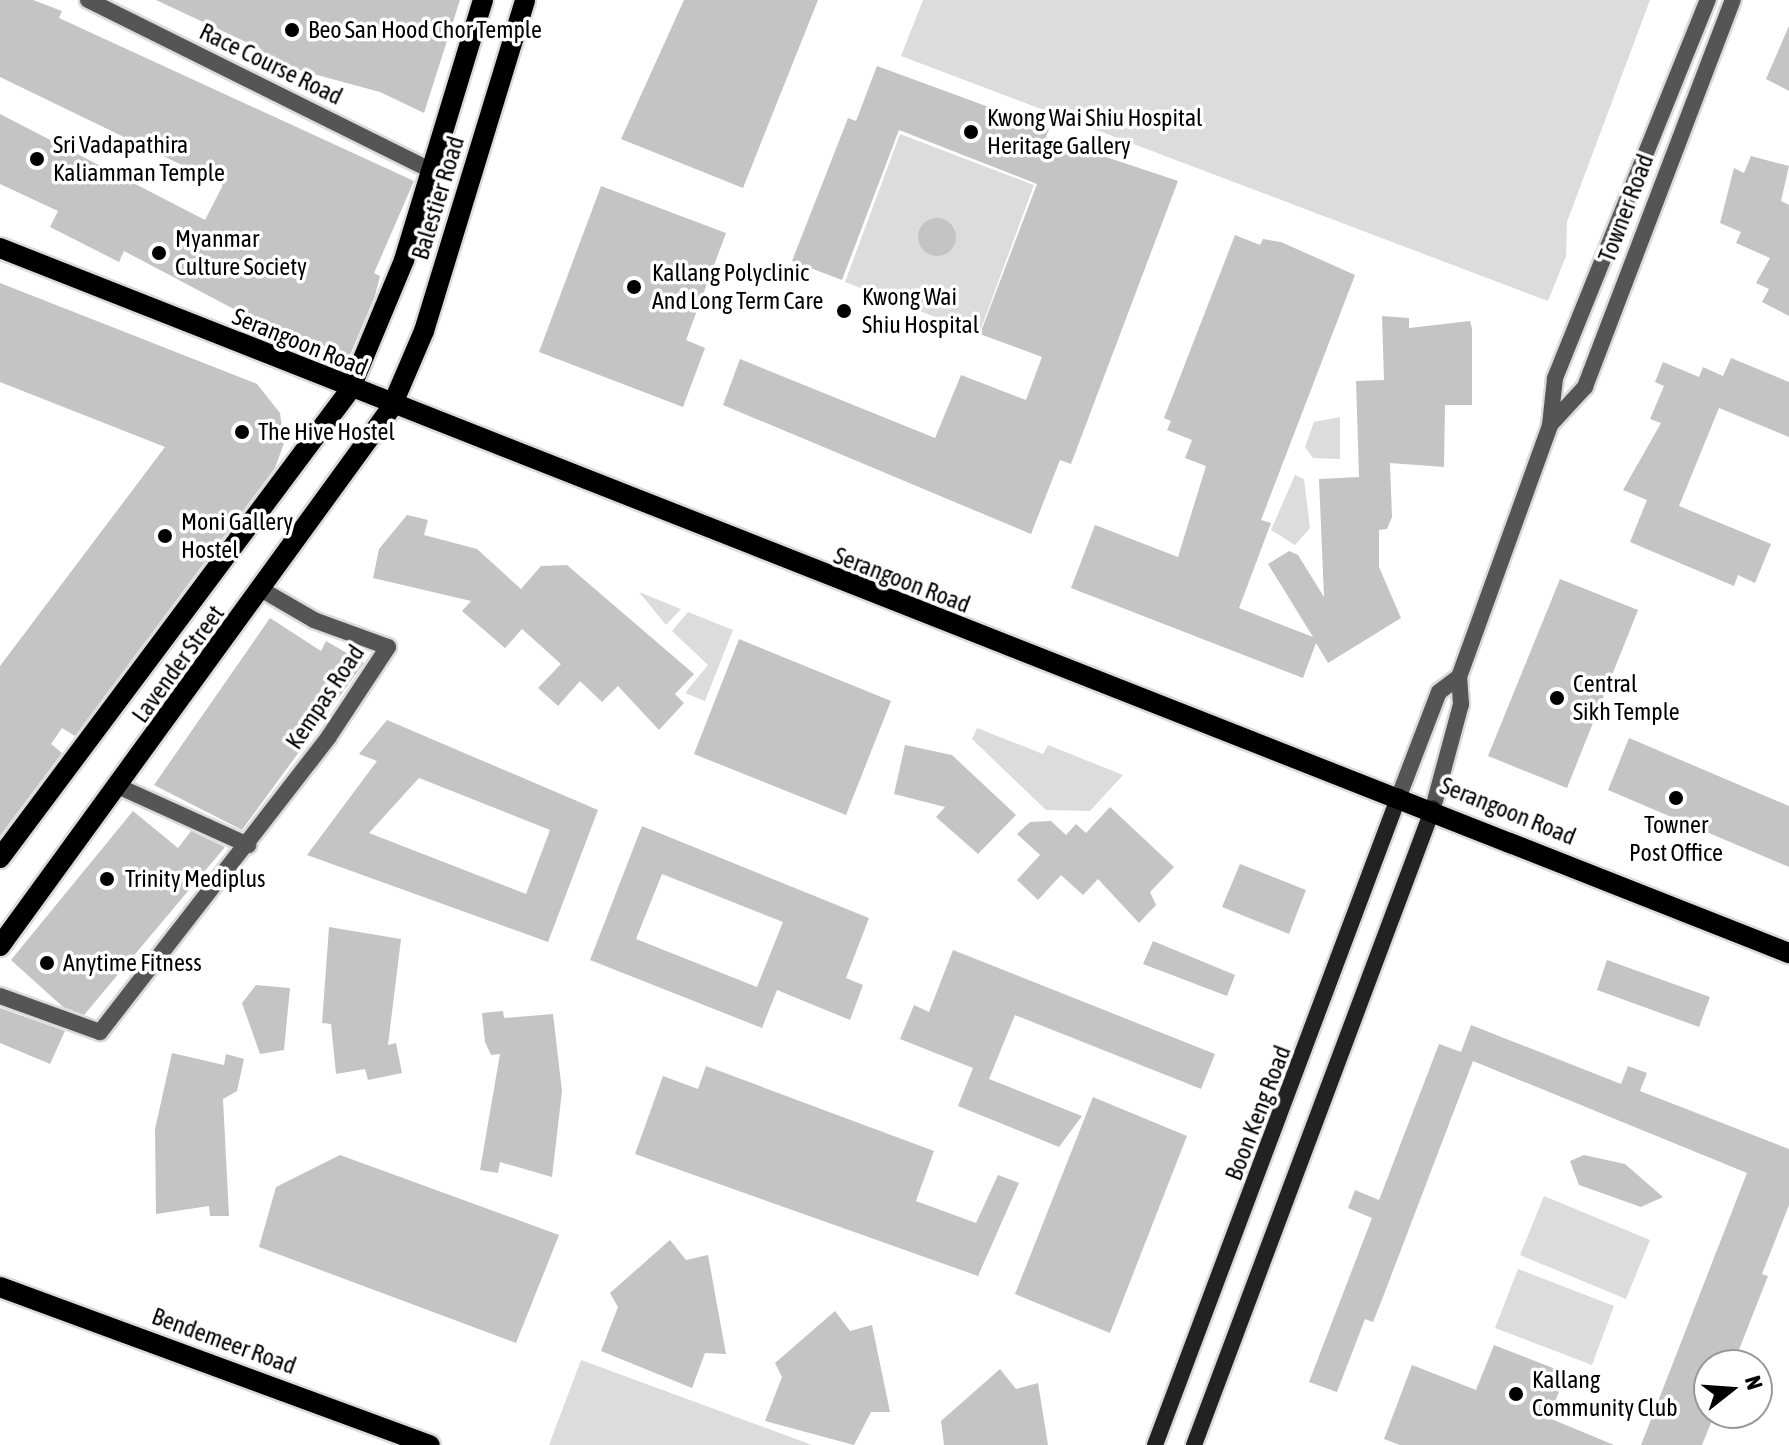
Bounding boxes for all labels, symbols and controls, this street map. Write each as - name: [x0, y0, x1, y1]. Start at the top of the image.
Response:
- place label: Beo San Hood Chor Temple: [308, 16, 542, 44]
- street label: Race Course Road: [195, 17, 347, 111]
- marker: Beo San Hood Chor Temple: [283, 21, 301, 39]
- place label: Kwong Wai Shiu Hospital Heritage Gallery: [987, 104, 1202, 160]
- marker: Kwong Wai Shiu Hospital Heritage Gallery: [962, 123, 980, 141]
- place label: Sri Vadapathira Kaliamman Temple: [53, 131, 225, 187]
- street label: Balestier Road: [406, 133, 470, 263]
- marker: Sri Vadapathira Kaliamman Temple: [28, 150, 46, 168]
- street label: Towner Road: [1592, 150, 1660, 266]
- place label: Myanmar Culture Society: [175, 225, 307, 281]
- marker: Myanmar Culture Society: [150, 244, 168, 262]
- place label: Kallang Polyclinic And Long Term Care: [652, 259, 823, 315]
- marker: Kallang Polyclinic And Long Term Care: [623, 276, 645, 298]
- place label: Kwong Wai Shiu Hospital: [862, 283, 979, 339]
- marker: Kwong Wai Shiu Hospital: [833, 300, 855, 322]
- street label: Serangoon Road: [228, 302, 372, 382]
- place label: The Hive Hostel: [258, 418, 395, 446]
- marker: The Hive Hostel: [233, 423, 251, 441]
- place label: Moni Gallery Hostel: [181, 508, 293, 564]
- marker: Moni Gallery Hostel: [156, 527, 174, 545]
- street label: Serangoon Road: [830, 541, 974, 619]
- street label: Lavender Street: [126, 600, 230, 728]
- street label: Kempas Road: [280, 639, 370, 755]
- place label: Central Sikh Temple: [1573, 670, 1680, 726]
- marker: Central Sikh Temple: [1548, 689, 1566, 707]
- street label: Serangoon Road: [1436, 771, 1580, 851]
- marker: Towner Post Office: [1667, 789, 1685, 807]
- place label: Towner Post Office: [1629, 811, 1723, 867]
- place label: Trinity Mediplus: [125, 865, 265, 893]
- marker: Trinity Mediplus: [96, 868, 118, 890]
- place label: Anytime Fitness: [63, 949, 202, 977]
- marker: Anytime Fitness: [38, 954, 56, 972]
- street label: Boon Keng Road: [1219, 1042, 1297, 1184]
- street label: Bendemeer Road: [148, 1302, 300, 1380]
- north arrow: [1693, 1349, 1773, 1429]
- place label: Kallang Community Club: [1532, 1366, 1678, 1422]
- text: N: [1740, 1373, 1768, 1393]
- marker: Kallang Community Club: [1507, 1385, 1525, 1403]

